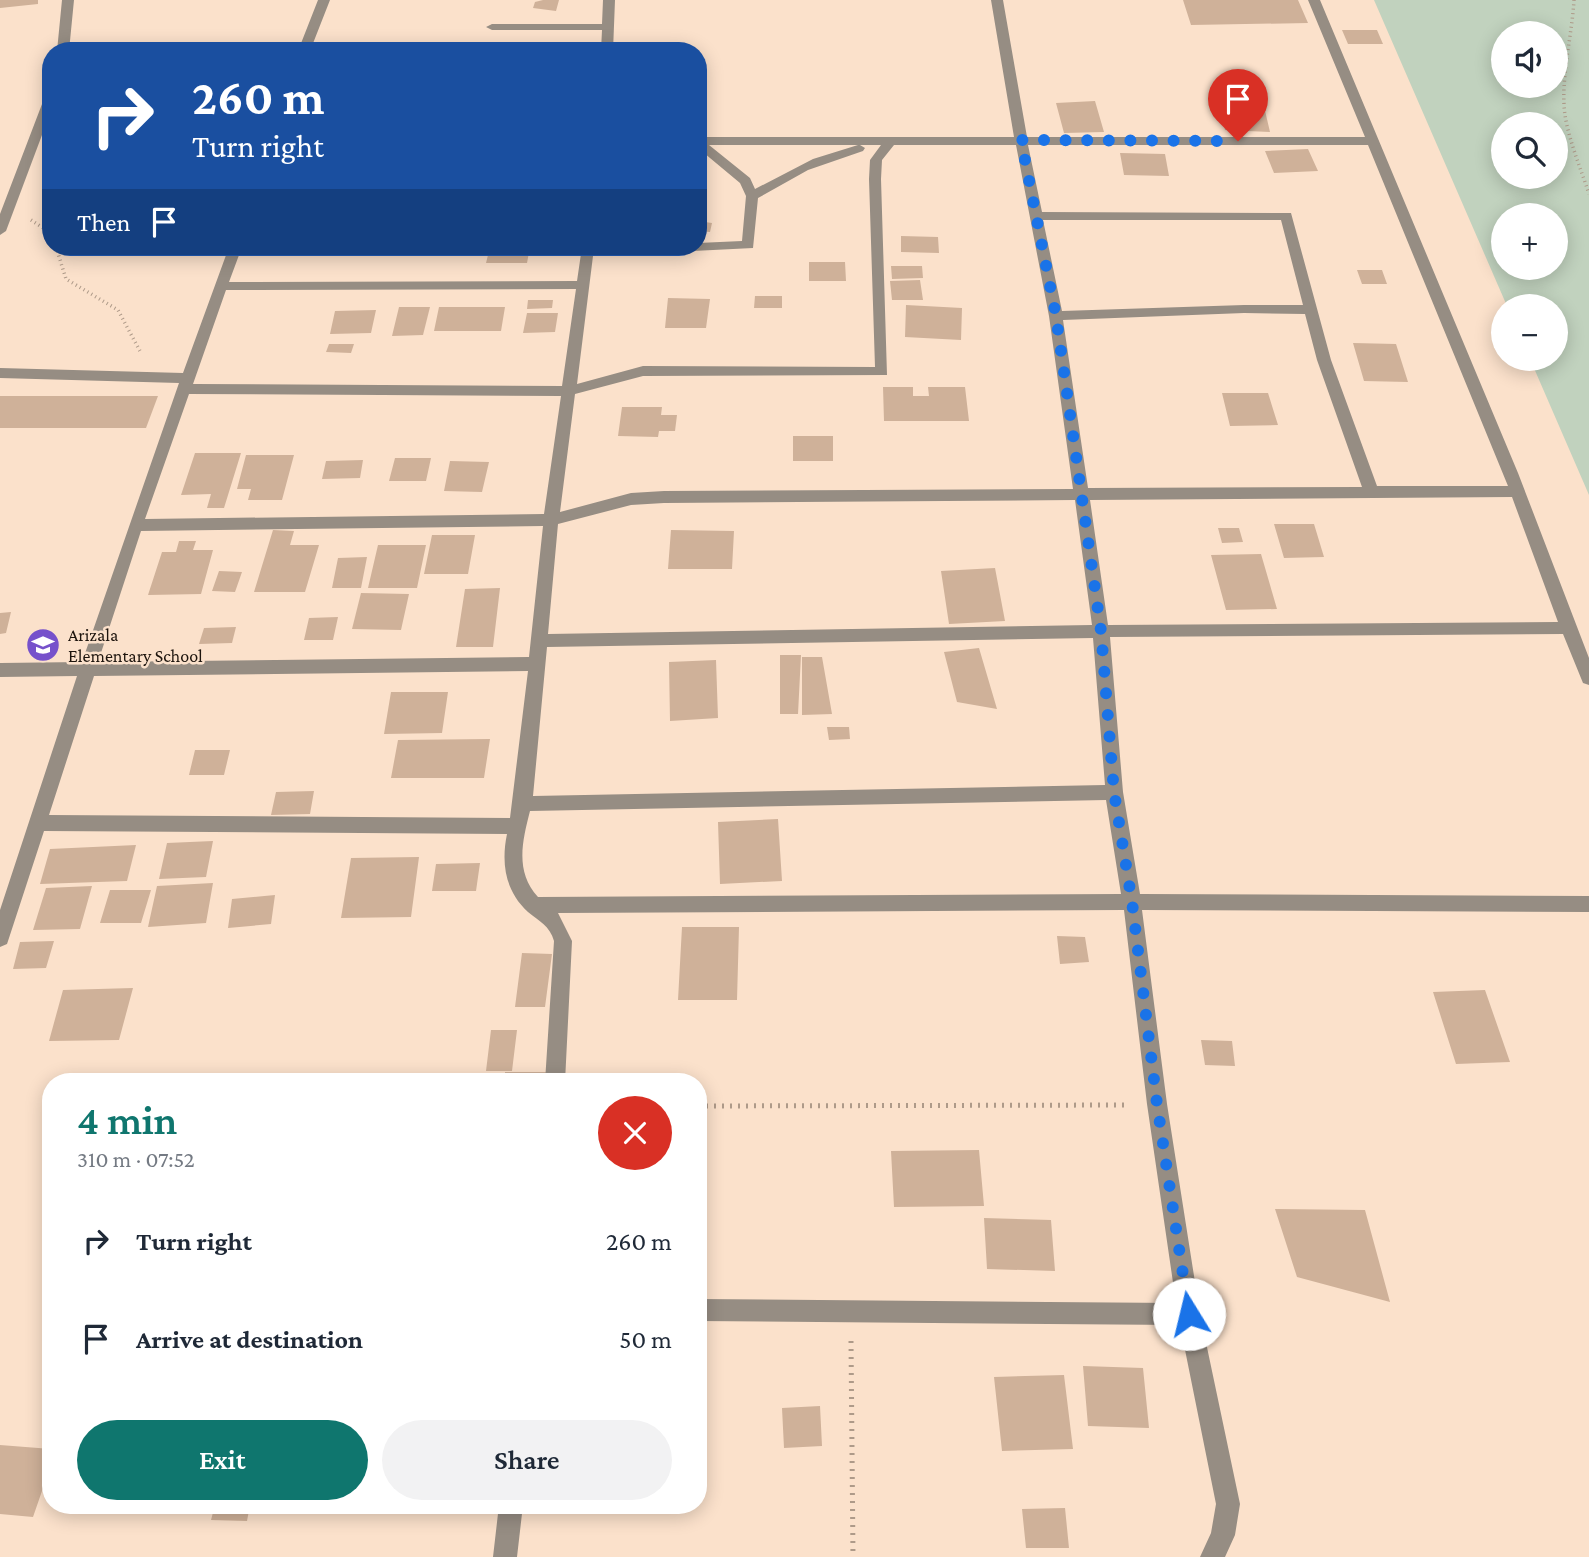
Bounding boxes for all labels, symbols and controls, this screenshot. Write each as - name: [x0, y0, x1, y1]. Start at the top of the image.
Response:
- map controls: [1491, 21, 1568, 371]
- button: sound: [1491, 21, 1568, 98]
- pin: [1208, 69, 1268, 141]
- icon: right: [77, 70, 168, 161]
- text: 260 m: [192, 70, 324, 125]
- icon: arrive: [1219, 80, 1257, 118]
- button: search: [1491, 112, 1568, 189]
- text: Turn right: [192, 128, 324, 164]
- icon: arrive: [145, 203, 183, 241]
- button: +: [1491, 203, 1568, 280]
- text: Then: [77, 208, 131, 237]
- button: −: [1491, 294, 1568, 371]
- place label: Arizala Elementary School: [68, 625, 203, 666]
- school or university icon: Arizala Elementary School: [24, 626, 62, 664]
- text: 4 min: [77, 1096, 177, 1143]
- button: close: [598, 1096, 672, 1170]
- text: 310 m · 07:52: [77, 1146, 195, 1172]
- icon: right: [77, 1222, 115, 1260]
- text: Turn right: [136, 1227, 252, 1256]
- text: 260 m: [606, 1227, 672, 1256]
- position arrow: [1152, 1277, 1226, 1351]
- icon: arrive: [77, 1320, 115, 1358]
- text: Arrive at destination: [136, 1325, 363, 1354]
- text: 50 m: [619, 1325, 672, 1354]
- button: Exit: [77, 1420, 368, 1500]
- button: Share: [382, 1420, 672, 1500]

